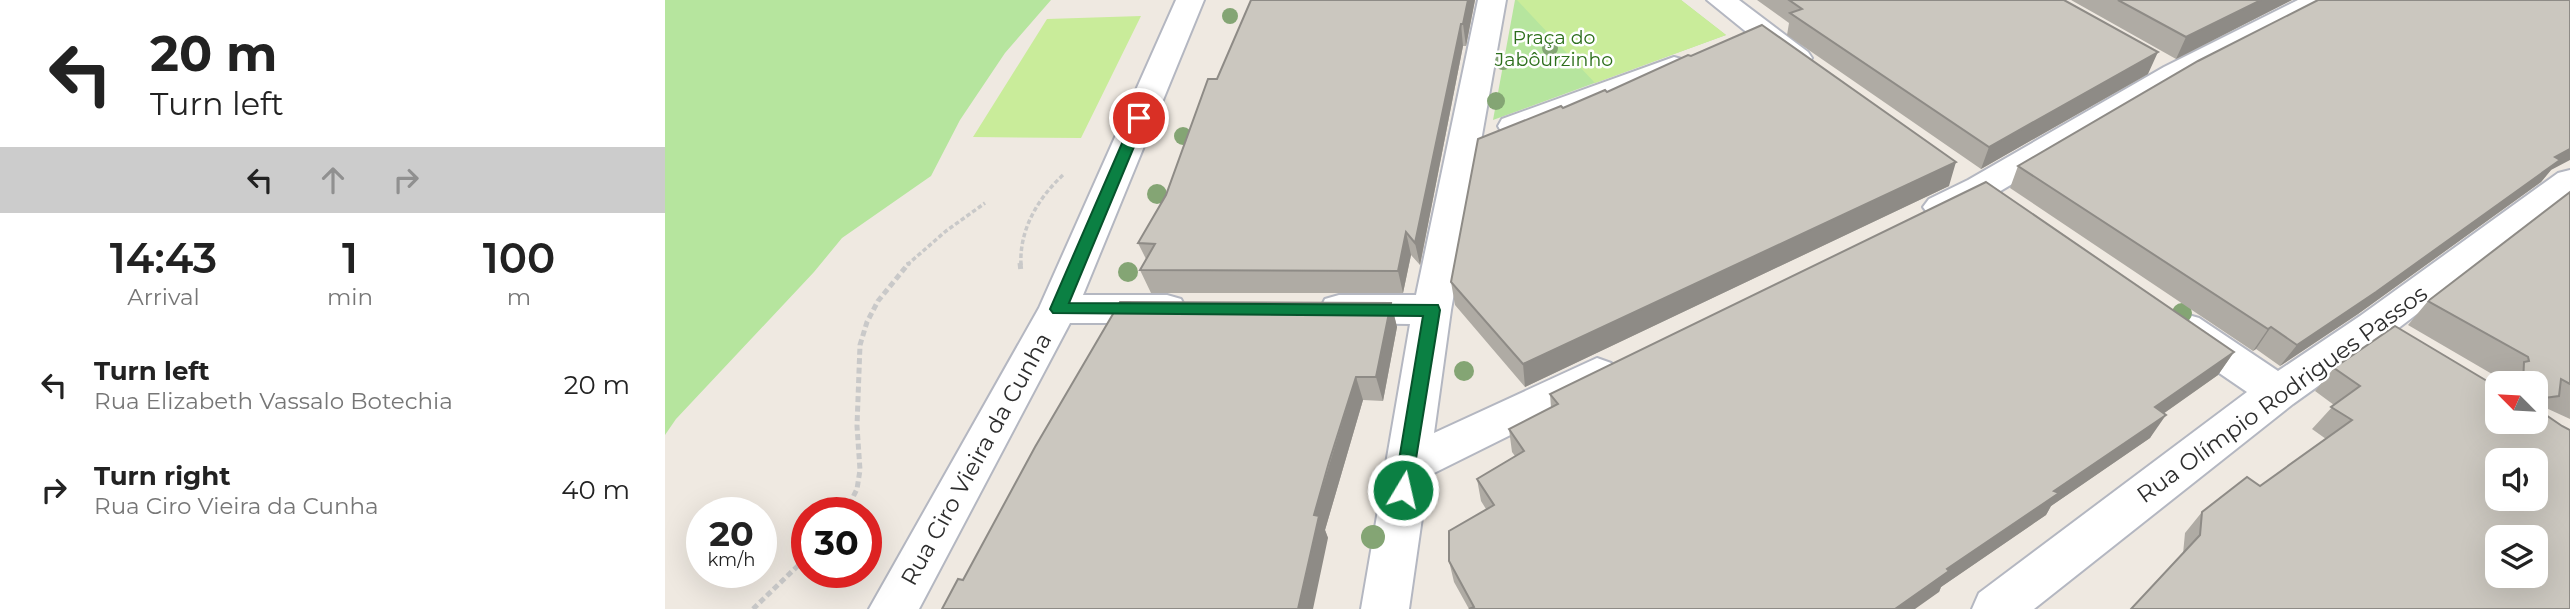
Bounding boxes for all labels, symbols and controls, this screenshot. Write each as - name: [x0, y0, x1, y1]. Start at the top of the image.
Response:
- text: 20 m: [150, 24, 277, 83]
- park label: Praça do Jabôurzinho: [1494, 26, 1613, 71]
- icon: left: [35, 28, 126, 119]
- text: Turn left: [150, 84, 284, 123]
- pin: [1109, 88, 1169, 148]
- icon: arrive: [1120, 99, 1158, 137]
- icon: left: [241, 161, 279, 199]
- icon: ahead: [314, 161, 352, 199]
- icon: right: [387, 161, 425, 199]
- text: 14:43: [110, 232, 217, 284]
- text: 1: [342, 232, 358, 284]
- text: 100: [483, 232, 555, 284]
- street label: Rua Olímpio Rodrigues Passos: [2131, 279, 2433, 509]
- text: Arrival: [127, 283, 200, 311]
- text: min: [327, 283, 373, 311]
- text: m: [507, 283, 531, 311]
- street label: Rua Ciro Vieira da Cunha: [895, 328, 1057, 590]
- text: Turn left: [94, 355, 210, 387]
- icon: left: [35, 366, 73, 404]
- text: 20 m: [564, 369, 630, 401]
- north arrow: [2485, 371, 2548, 434]
- map controls: [2485, 371, 2548, 588]
- text: Rua Elizabeth Vassalo Botechia: [94, 387, 453, 415]
- button: sound: [2485, 448, 2548, 511]
- position arrow: [1366, 453, 1440, 527]
- text: Turn right: [94, 460, 230, 492]
- icon: right: [35, 471, 73, 509]
- text: 40 m: [561, 474, 630, 506]
- text: Rua Ciro Vieira da Cunha: [94, 492, 379, 520]
- speed limit sign: 30: [791, 497, 882, 588]
- text: 20: [709, 512, 754, 555]
- button: layers: [2485, 525, 2548, 588]
- text: km/h: [707, 549, 756, 571]

